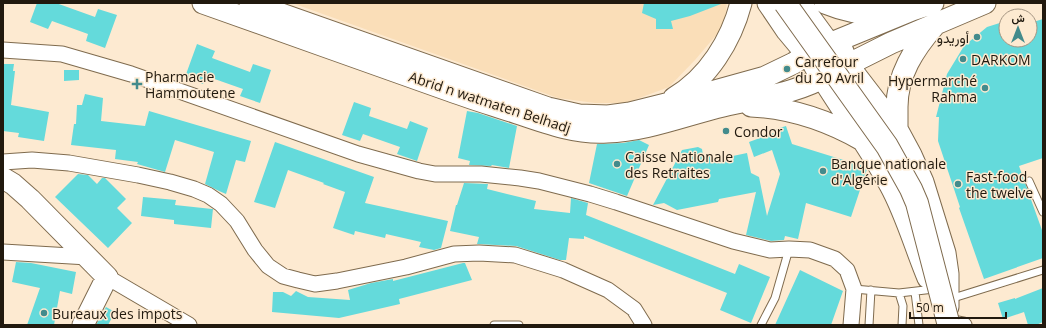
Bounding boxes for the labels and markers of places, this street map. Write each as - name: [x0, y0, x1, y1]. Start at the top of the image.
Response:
- place label: أوريدو: [937, 28, 969, 47]
- marker: أوريدو: [972, 32, 982, 42]
- place label: DARKOM: [971, 50, 1031, 69]
- place label: Carrefour du 20 Avril: [795, 52, 864, 87]
- marker: DARKOM: [958, 54, 968, 64]
- marker: Carrefour du 20 Avril: [782, 64, 792, 74]
- place label: Pharmacie Hammoutene: [145, 67, 235, 102]
- place label: Hypermarché Rahma: [888, 71, 977, 106]
- marker: Pharmacie Hammoutene: [132, 79, 142, 89]
- marker: Hypermarché Rahma: [980, 83, 990, 93]
- place label: Condor: [734, 122, 783, 141]
- marker: Condor: [721, 126, 731, 136]
- place label: Caisse Nationale des Retraites: [625, 147, 733, 182]
- place label: Banque nationale d'Algérie: [831, 154, 946, 189]
- marker: Caisse Nationale des Retraites: [612, 159, 622, 169]
- marker: Banque nationale d'Algérie: [818, 166, 828, 176]
- place label: Fast-food the twelve: [966, 167, 1033, 202]
- marker: Fast-food the twelve: [953, 179, 963, 189]
- place label: Bureaux des impots: [52, 304, 183, 323]
- marker: Bureaux des impots: [39, 308, 49, 318]

